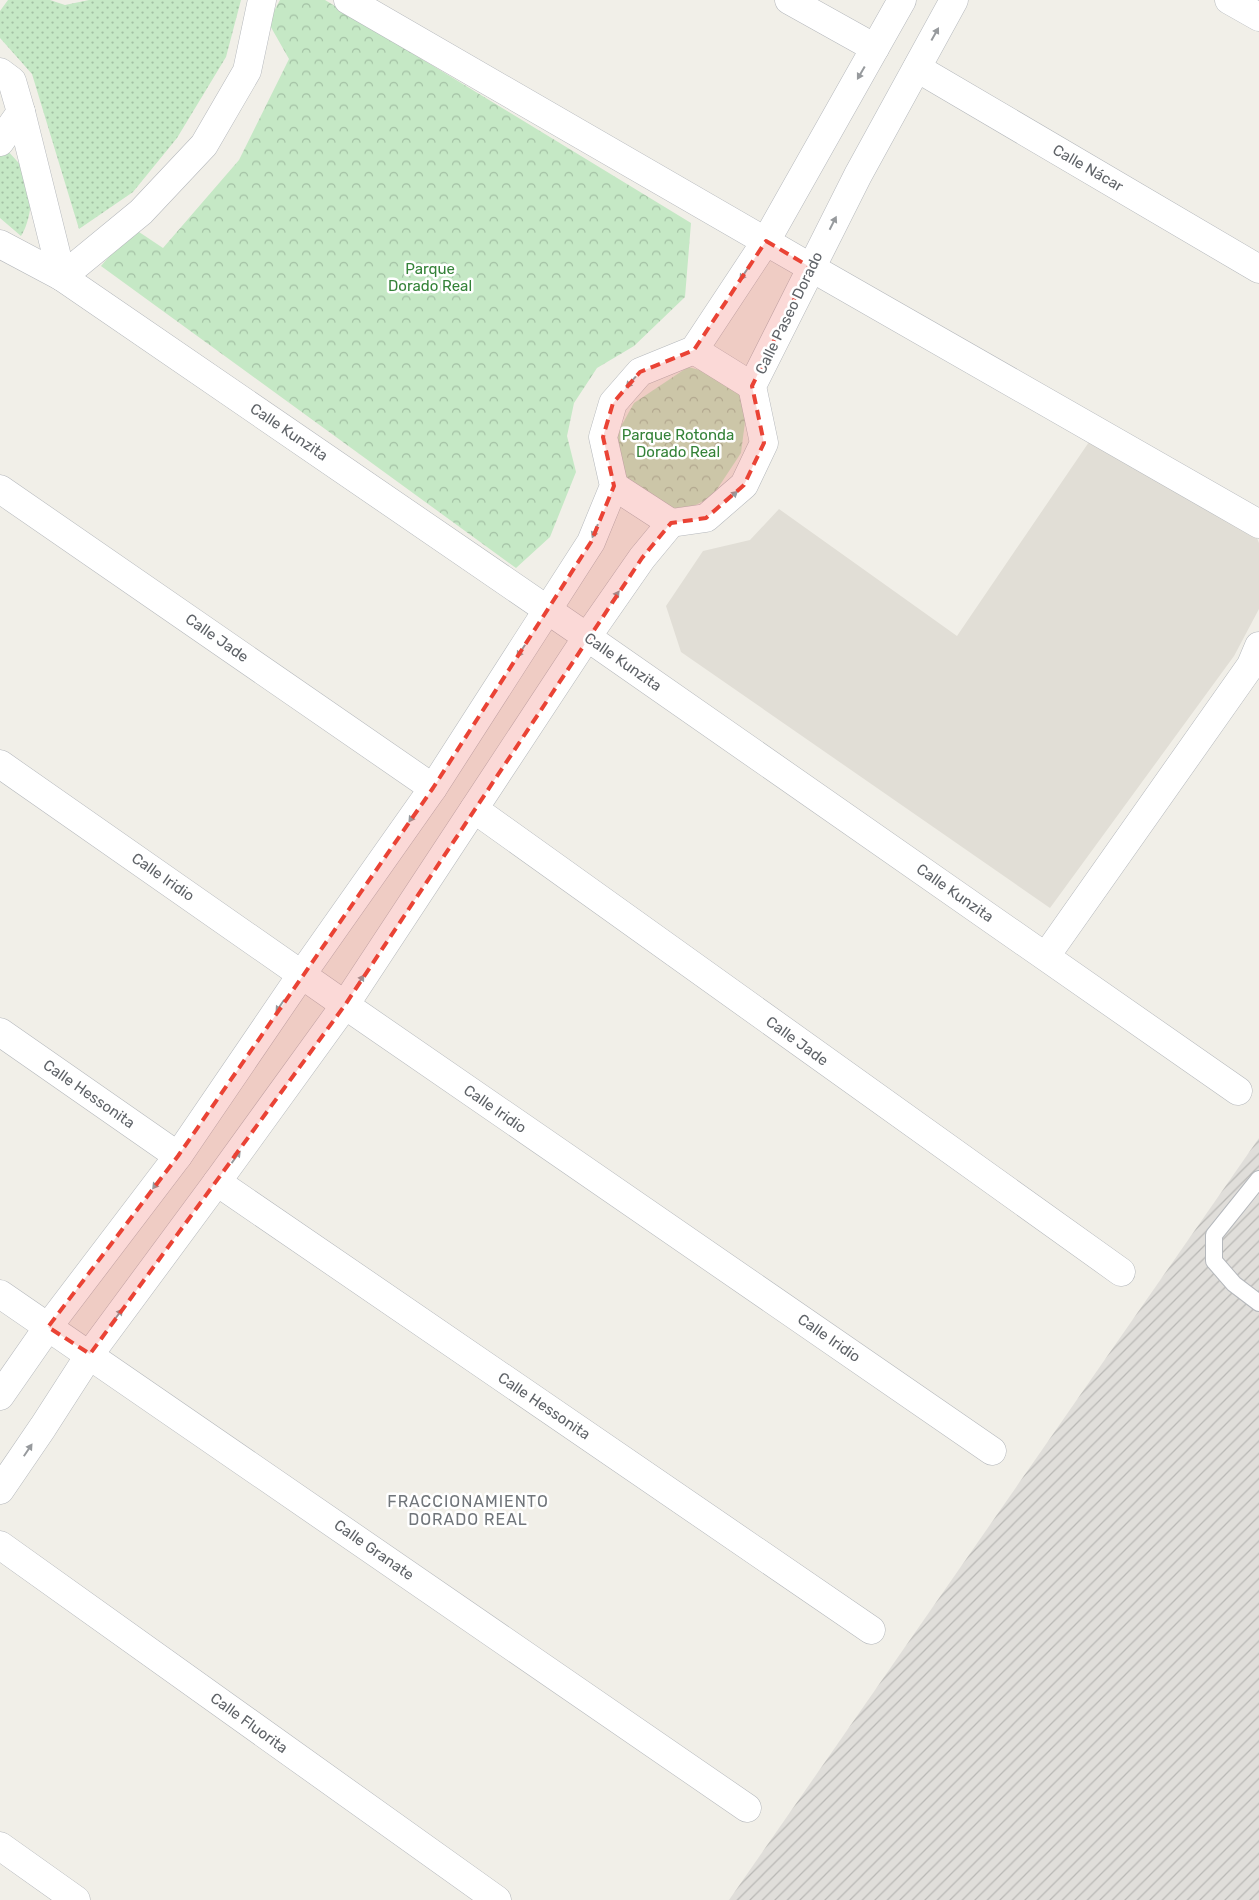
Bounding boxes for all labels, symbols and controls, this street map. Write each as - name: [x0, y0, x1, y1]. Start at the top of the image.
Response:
- one-way arrow: [931, 28, 940, 41]
- one-way arrow: [857, 66, 865, 81]
- street label: Calle Nácar: [1049, 141, 1127, 196]
- one-way arrow: [829, 216, 837, 231]
- street label: Calle Paseo Dorado: [752, 249, 826, 377]
- park label: Parque Dorado Real: [388, 260, 472, 295]
- one-way arrow: [739, 267, 749, 280]
- one-way arrow: [626, 375, 637, 388]
- street label: Calle Kunzita: [247, 399, 331, 465]
- park label: Parque Rotonda Dorado Real: [622, 426, 734, 461]
- one-way arrow: [726, 490, 739, 501]
- one-way arrow: [591, 524, 599, 538]
- one-way arrow: [610, 590, 620, 604]
- street label: Calle Jade: [182, 610, 252, 666]
- street label: Calle Kunzita: [581, 629, 665, 695]
- one-way arrow: [516, 644, 526, 657]
- one-way arrow: [408, 809, 418, 823]
- street label: Calle Iridio: [128, 849, 198, 905]
- street label: Calle Kunzita: [913, 860, 997, 926]
- one-way arrow: [356, 975, 365, 988]
- one-way arrow: [275, 999, 284, 1013]
- street label: Calle Jade: [762, 1012, 832, 1070]
- street label: Calle Hessonita: [40, 1056, 138, 1132]
- street label: Calle Iridio: [460, 1081, 530, 1137]
- one-way arrow: [231, 1150, 241, 1163]
- one-way arrow: [152, 1176, 163, 1189]
- one-way arrow: [113, 1309, 124, 1322]
- street label: Calle Iridio: [794, 1310, 864, 1366]
- street label: Calle Hessonita: [494, 1368, 594, 1444]
- one-way arrow: [23, 1443, 33, 1457]
- district label: FRACCIONAMIENTO DORADO REAL: [387, 1492, 549, 1529]
- street label: Calle Granate: [331, 1516, 417, 1584]
- street label: Calle Fluorita: [207, 1689, 291, 1757]

